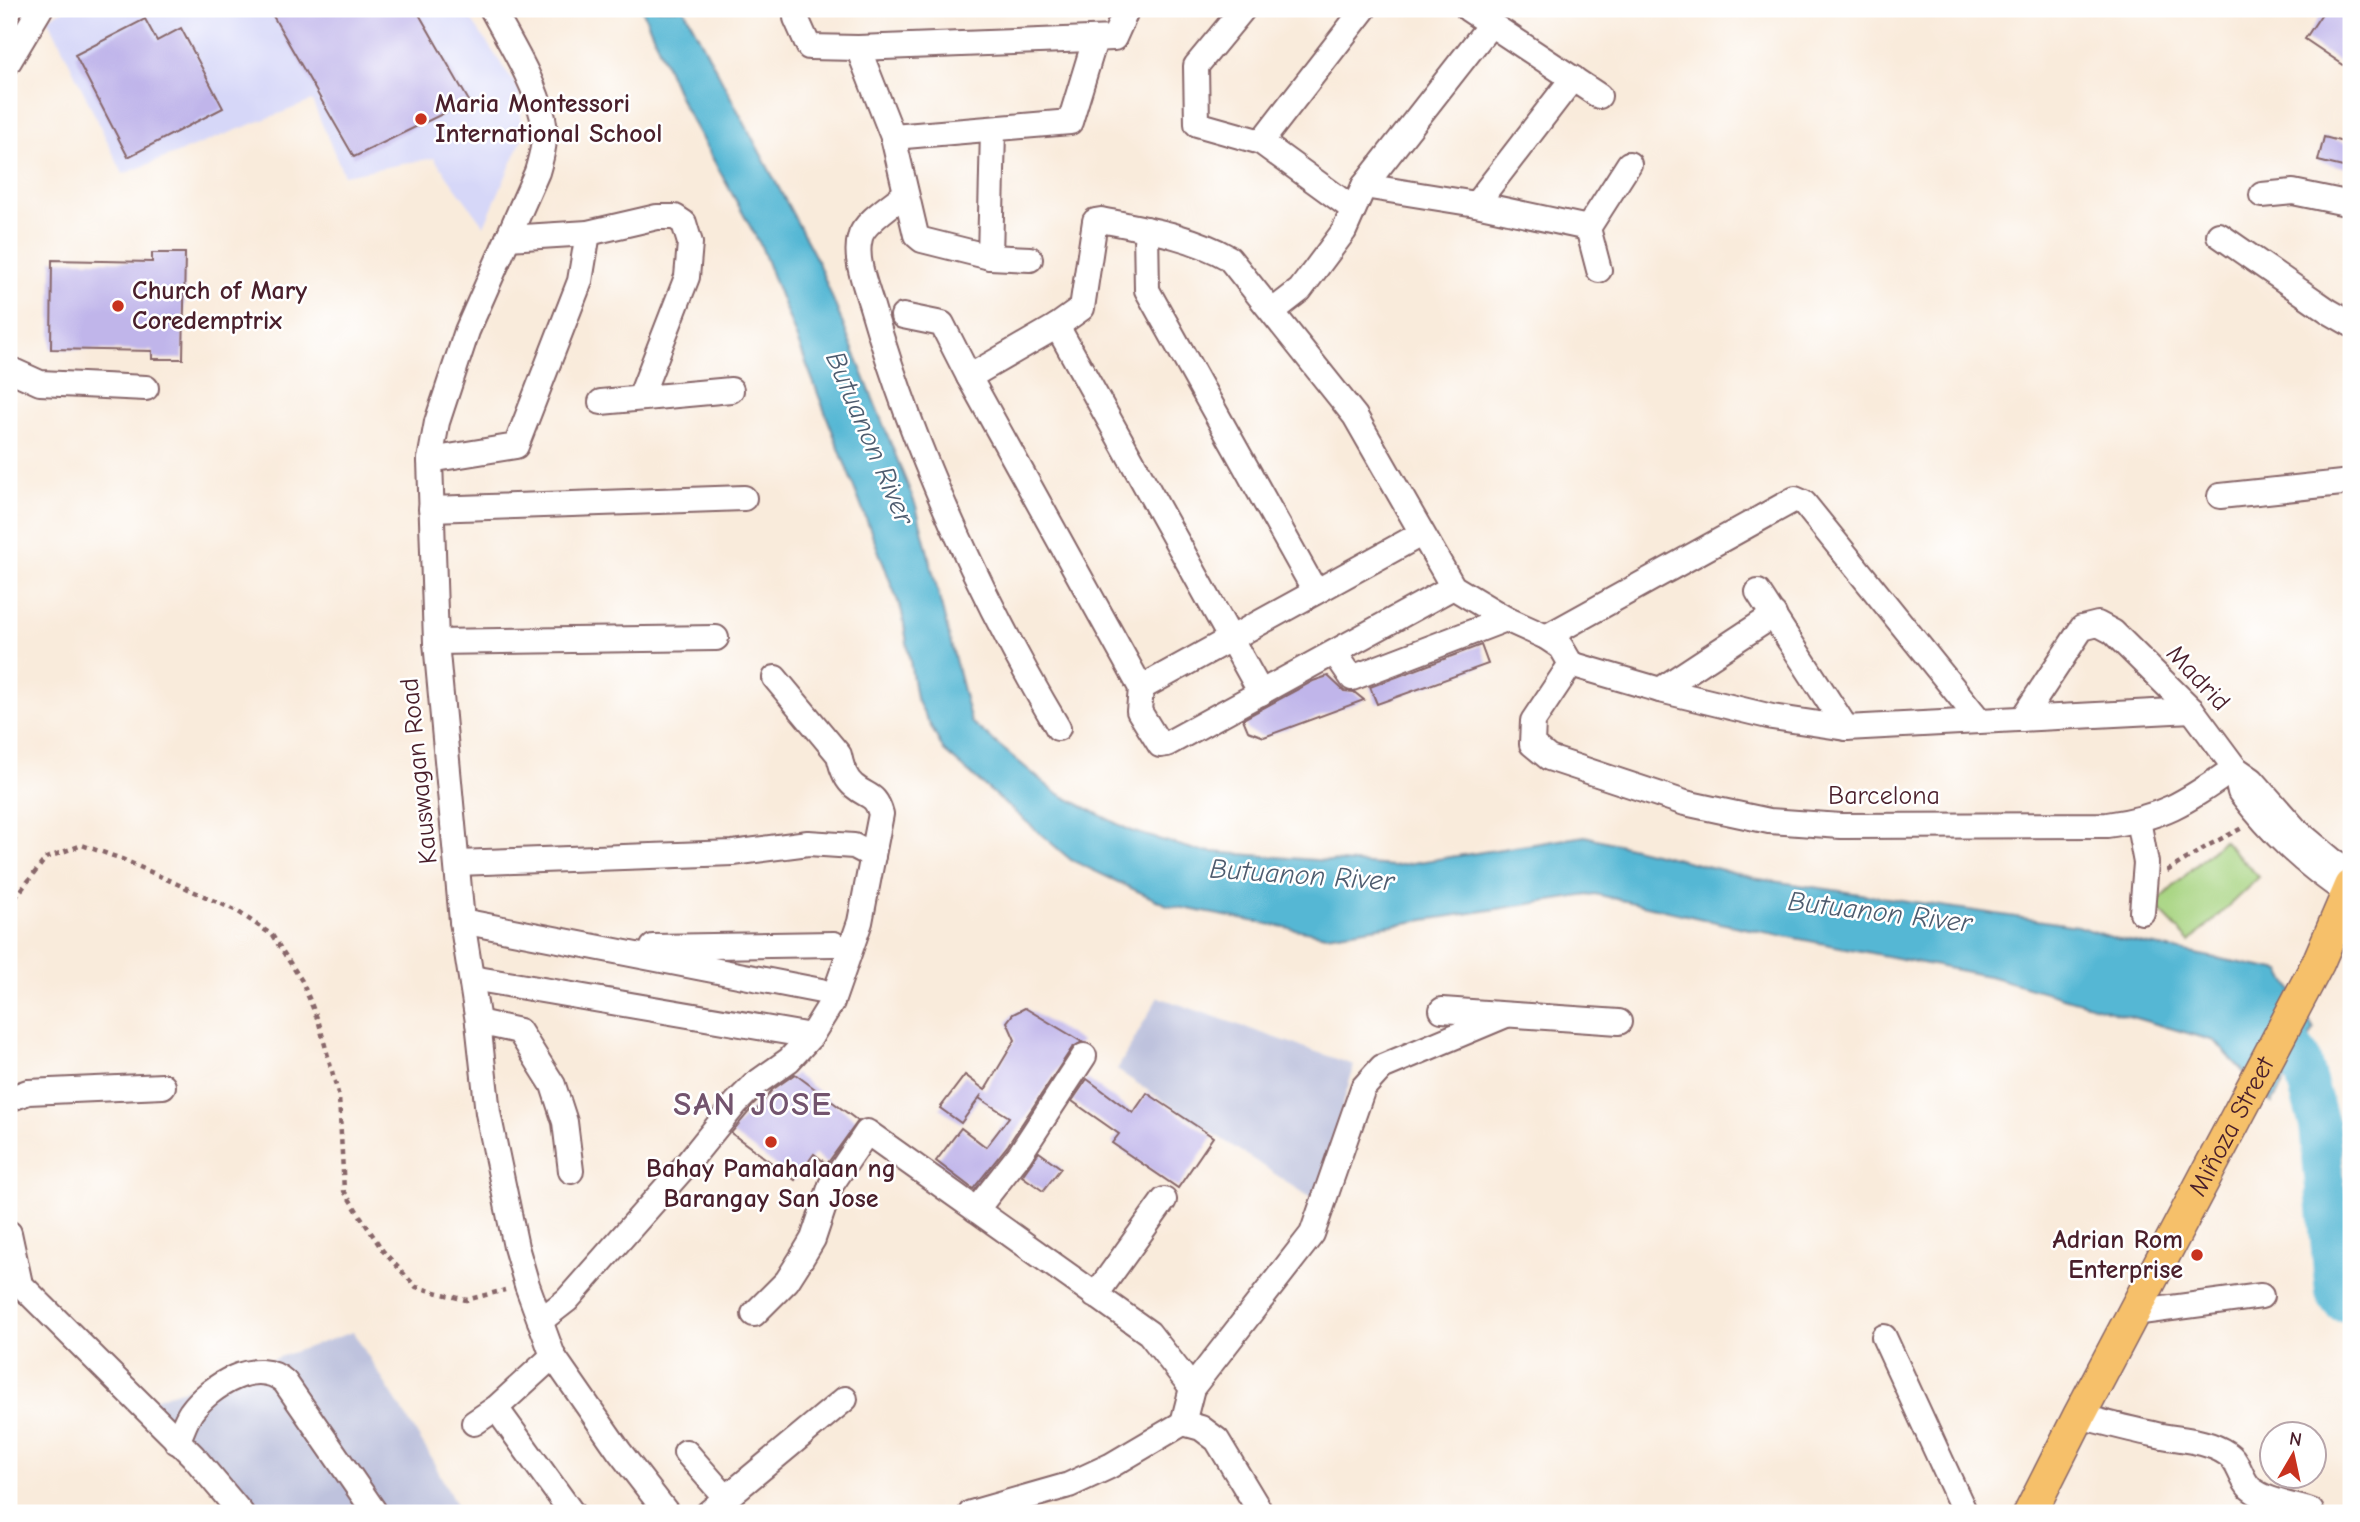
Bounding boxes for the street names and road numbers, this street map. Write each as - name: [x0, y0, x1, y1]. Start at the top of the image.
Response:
- street label: Madrid: [2160, 639, 2236, 717]
- street label: Kauswagan Road: [394, 676, 444, 866]
- street label: Barcelona: [1828, 781, 1940, 811]
- street label: Miñoza Street: [2183, 1050, 2281, 1201]

